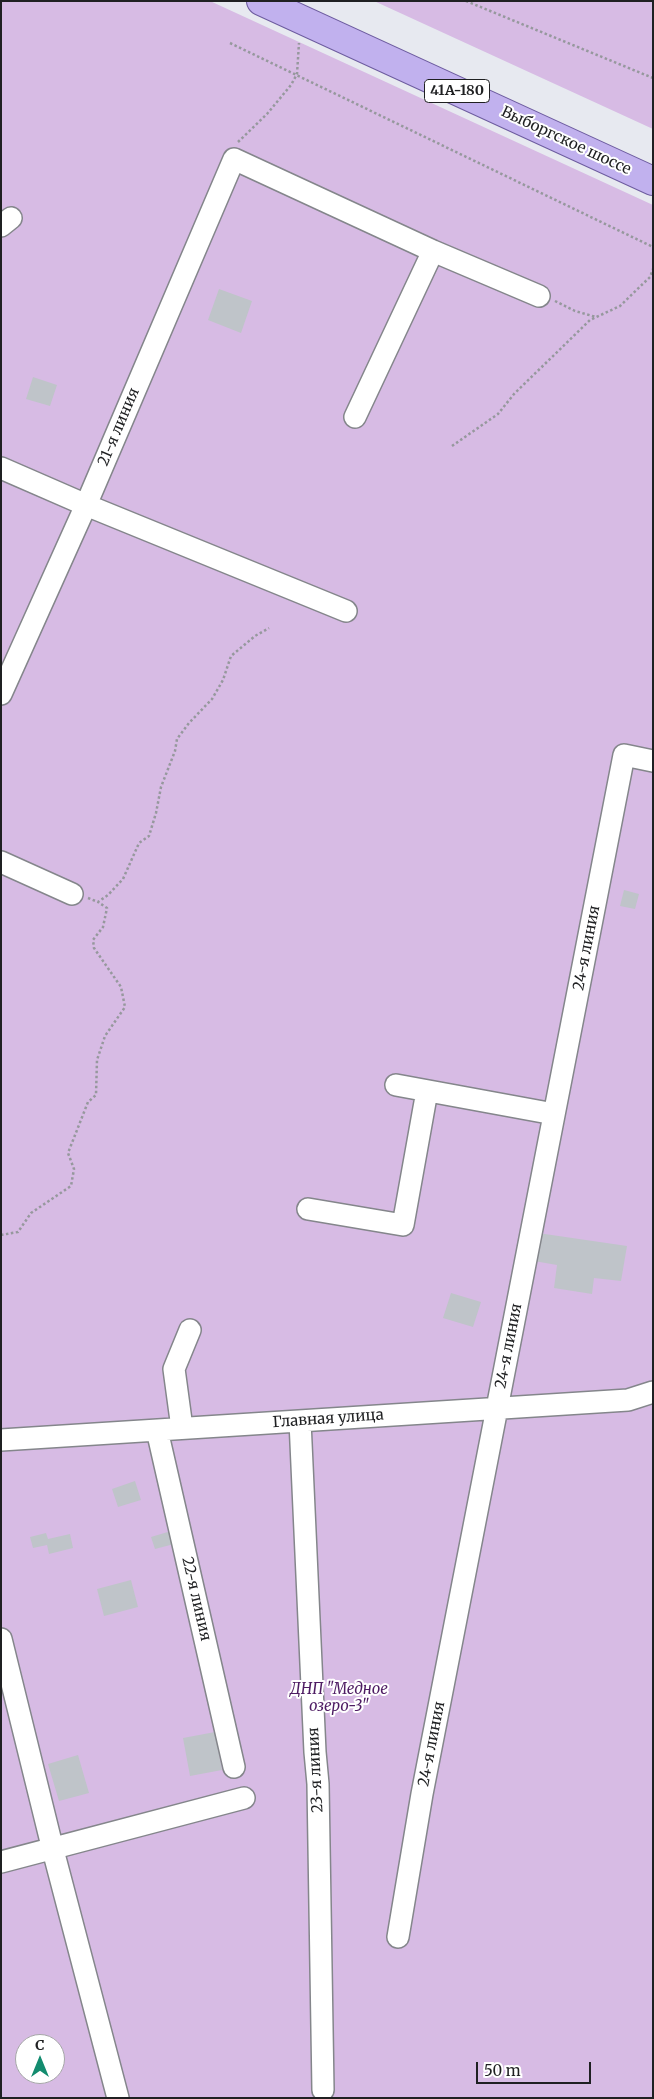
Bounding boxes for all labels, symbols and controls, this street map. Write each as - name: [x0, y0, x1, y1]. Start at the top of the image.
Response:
- road number: 41А-180: [424, 80, 490, 102]
- street label: Выборгское шоссе: [498, 103, 634, 179]
- street label: 21-я линия: [94, 385, 144, 469]
- street label: 24-я линия: [570, 904, 604, 992]
- street label: 24-я линия: [492, 1302, 526, 1390]
- street label: Главная улица: [272, 1406, 384, 1432]
- street label: 22-я линия: [178, 1555, 214, 1643]
- park label: ДНП "Медное озеро-3": [290, 1681, 388, 1716]
- street label: 24-я линия: [415, 1700, 449, 1788]
- street label: 23-я линия: [305, 1727, 327, 1813]
- north arrow: [15, 2034, 65, 2084]
- text: С: [35, 2036, 45, 2054]
- scale bar: [479, 2052, 594, 2084]
- text: 50 m: [484, 2061, 521, 2080]

